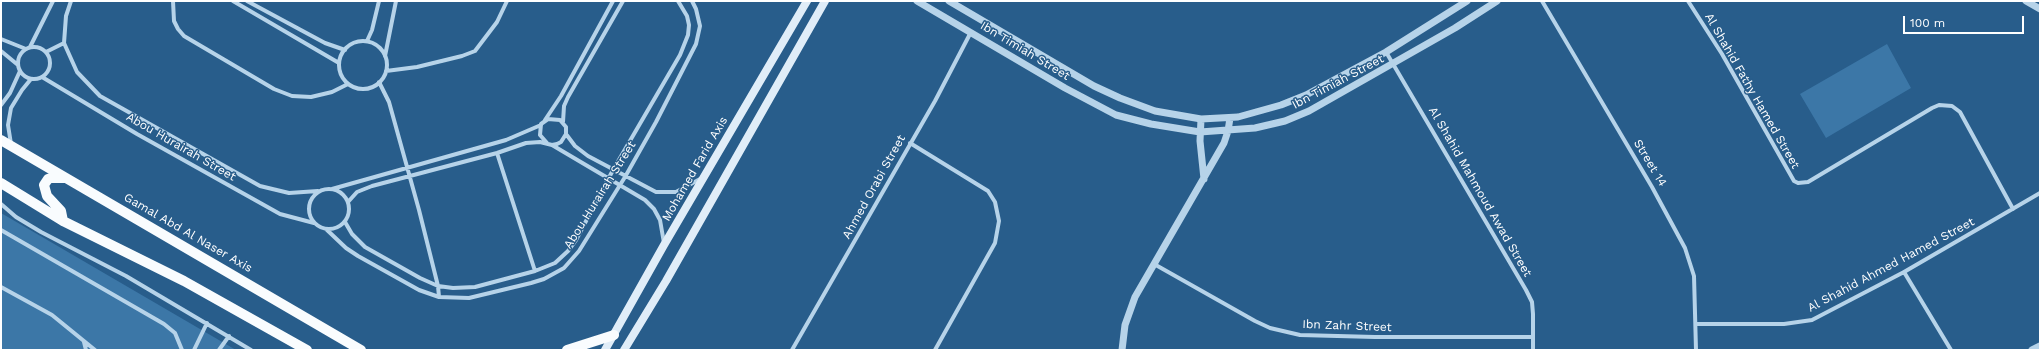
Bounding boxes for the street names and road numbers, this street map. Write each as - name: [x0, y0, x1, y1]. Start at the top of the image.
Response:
- street label: Al Shahid Fathy Hamed Street: [1701, 11, 1803, 171]
- street label: Ibn Timiah Street: [978, 19, 1072, 83]
- street label: Ibn Timiah Street: [1290, 52, 1386, 112]
- street label: Al Shahid Mahmoud Awad Street: [1425, 104, 1535, 280]
- street label: Abou Hurairah Street: [124, 110, 238, 184]
- street label: Mohamed Farid Axis: [659, 114, 731, 224]
- street label: Ahmed Orabi Street: [839, 132, 909, 242]
- street label: Street 14: [1630, 137, 1670, 189]
- street label: Abou Hurairah Street: [561, 139, 639, 251]
- street label: Gamal Abd Al Naser Axis: [121, 190, 255, 276]
- street label: Al Shahid Ahmed Hamed Street: [1805, 215, 1977, 315]
- street label: Ibn Zahr Street: [1302, 317, 1392, 335]

